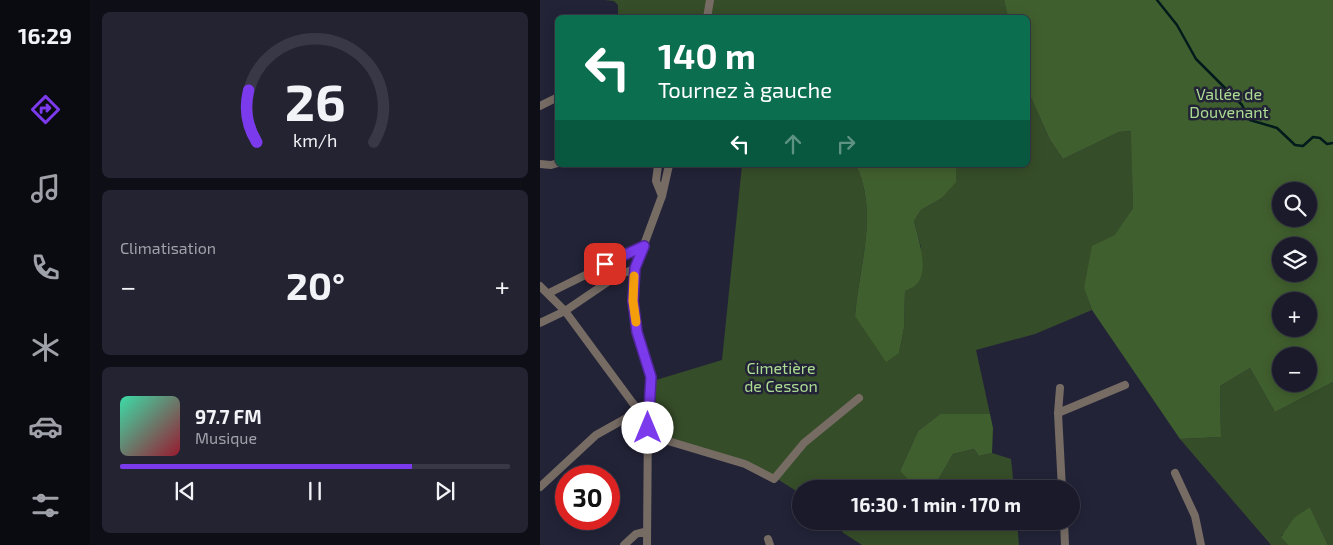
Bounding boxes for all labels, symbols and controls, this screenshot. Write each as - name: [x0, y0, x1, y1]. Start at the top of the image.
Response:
- text: 16:29: [18, 22, 72, 48]
- text: 140 m: [658, 34, 756, 76]
- icon: left: [575, 35, 640, 100]
- text: 26: [285, 69, 345, 131]
- text: Tournez à gauche: [658, 76, 832, 102]
- park label: Vallée de Douvenant: [1189, 84, 1269, 121]
- icon: directions: [28, 92, 63, 127]
- text: km/h: [293, 129, 337, 151]
- icon: left: [726, 130, 754, 158]
- icon: ahead: [779, 130, 807, 158]
- icon: right: [832, 130, 860, 158]
- icon: music: [28, 171, 63, 206]
- map controls: [1272, 182, 1317, 392]
- button: search: [1272, 182, 1317, 227]
- button: layers: [1272, 237, 1317, 282]
- text: Climatisation: [120, 238, 216, 257]
- pin: [584, 243, 626, 285]
- icon: phone: [28, 250, 63, 285]
- icon: arrive: [591, 250, 619, 278]
- text: 20°: [286, 262, 345, 308]
- text: −: [120, 269, 136, 303]
- text: +: [495, 269, 510, 303]
- button: +: [1272, 292, 1317, 337]
- icon: climate: [28, 330, 63, 365]
- button: −: [1272, 347, 1317, 392]
- park label: Cimetière de Cesson: [744, 358, 818, 395]
- position arrow: [621, 401, 673, 453]
- text: 97.7 FM: [195, 405, 262, 428]
- icon: car: [28, 409, 63, 444]
- text: Musique: [195, 428, 257, 447]
- speed limit sign: 30: [555, 465, 620, 530]
- icon: previous: [171, 477, 199, 505]
- icon: pause: [301, 477, 329, 505]
- icon: next: [431, 477, 459, 505]
- icon: filters: [28, 488, 63, 523]
- text: 16:30 · 1 min · 170 m: [851, 493, 1021, 516]

